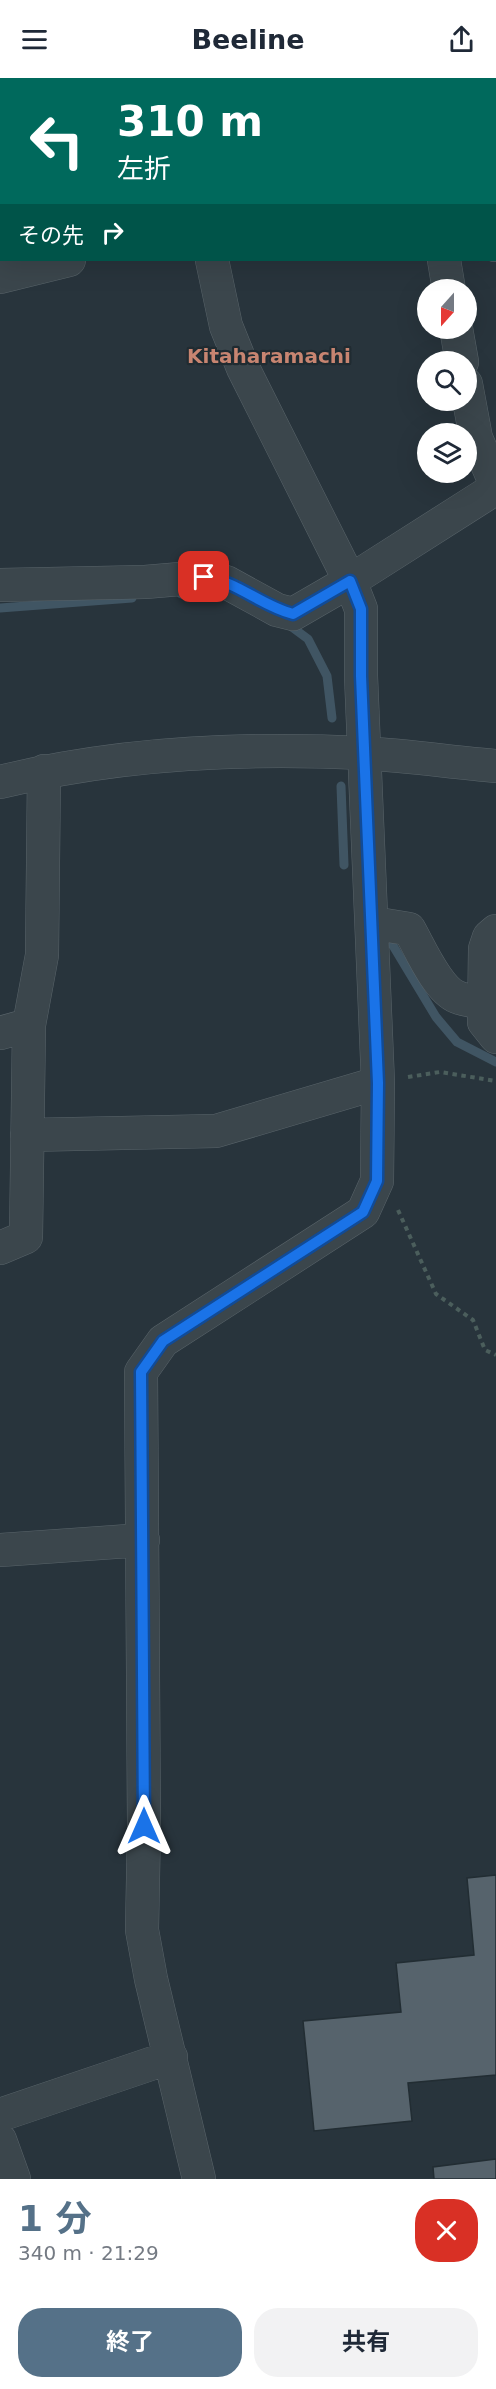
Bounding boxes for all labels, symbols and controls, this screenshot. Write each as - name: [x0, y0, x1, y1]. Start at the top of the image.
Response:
- icon: menu: [18, 23, 51, 56]
- icon: share: [445, 23, 478, 56]
- text: Beeline: [191, 24, 305, 55]
- text: 310 m: [117, 97, 263, 146]
- icon: left: [18, 102, 96, 180]
- text: 左折: [117, 153, 171, 184]
- icon: right: [96, 216, 129, 249]
- text: その先: [18, 223, 84, 248]
- north arrow: [417, 279, 477, 339]
- map controls: [417, 279, 477, 483]
- district label: Kitaharamachi: [187, 344, 351, 368]
- button: search: [417, 351, 477, 411]
- button: layers: [417, 423, 477, 483]
- pin: [178, 551, 229, 602]
- icon: arrive: [187, 560, 220, 593]
- position arrow: [112, 1794, 176, 1858]
- text: 1 分: [18, 2198, 92, 2239]
- button: close: [415, 2199, 478, 2262]
- text: 340 m · 21:29: [18, 2241, 159, 2265]
- button: 終了: [18, 2308, 242, 2377]
- button: 共有: [254, 2308, 478, 2377]

